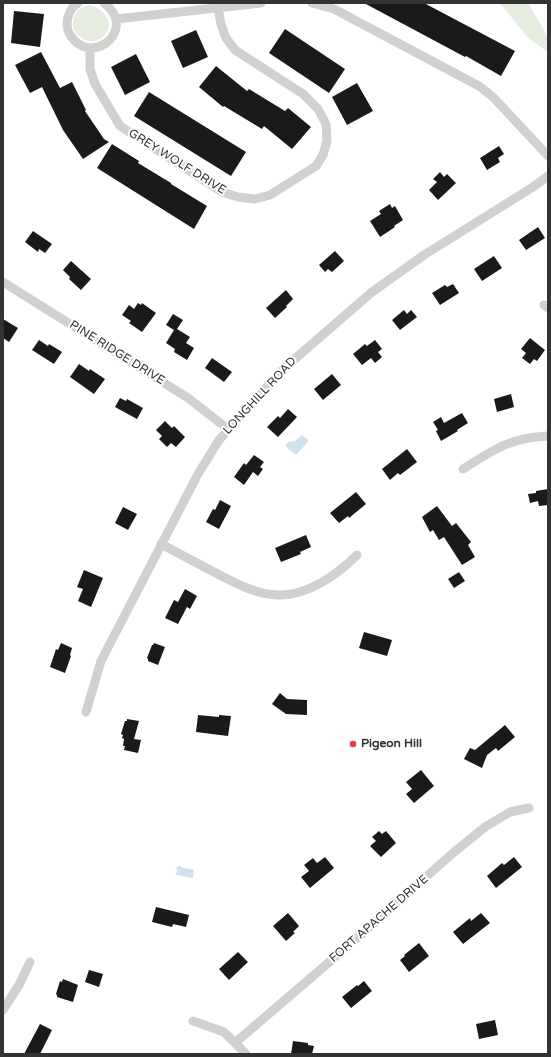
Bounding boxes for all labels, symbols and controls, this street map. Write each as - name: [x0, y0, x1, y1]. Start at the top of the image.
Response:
- street label: GREY WOLF DRIVE: [126, 126, 228, 198]
- street label: PINE RIDGE DRIVE: [67, 318, 167, 388]
- street label: LONGHILL ROAD: [220, 354, 300, 438]
- place label: Pigeon Hill: [361, 737, 422, 751]
- marker: Pigeon Hill: [348, 739, 358, 749]
- street label: FORT APACHE DRIVE: [327, 872, 431, 966]

